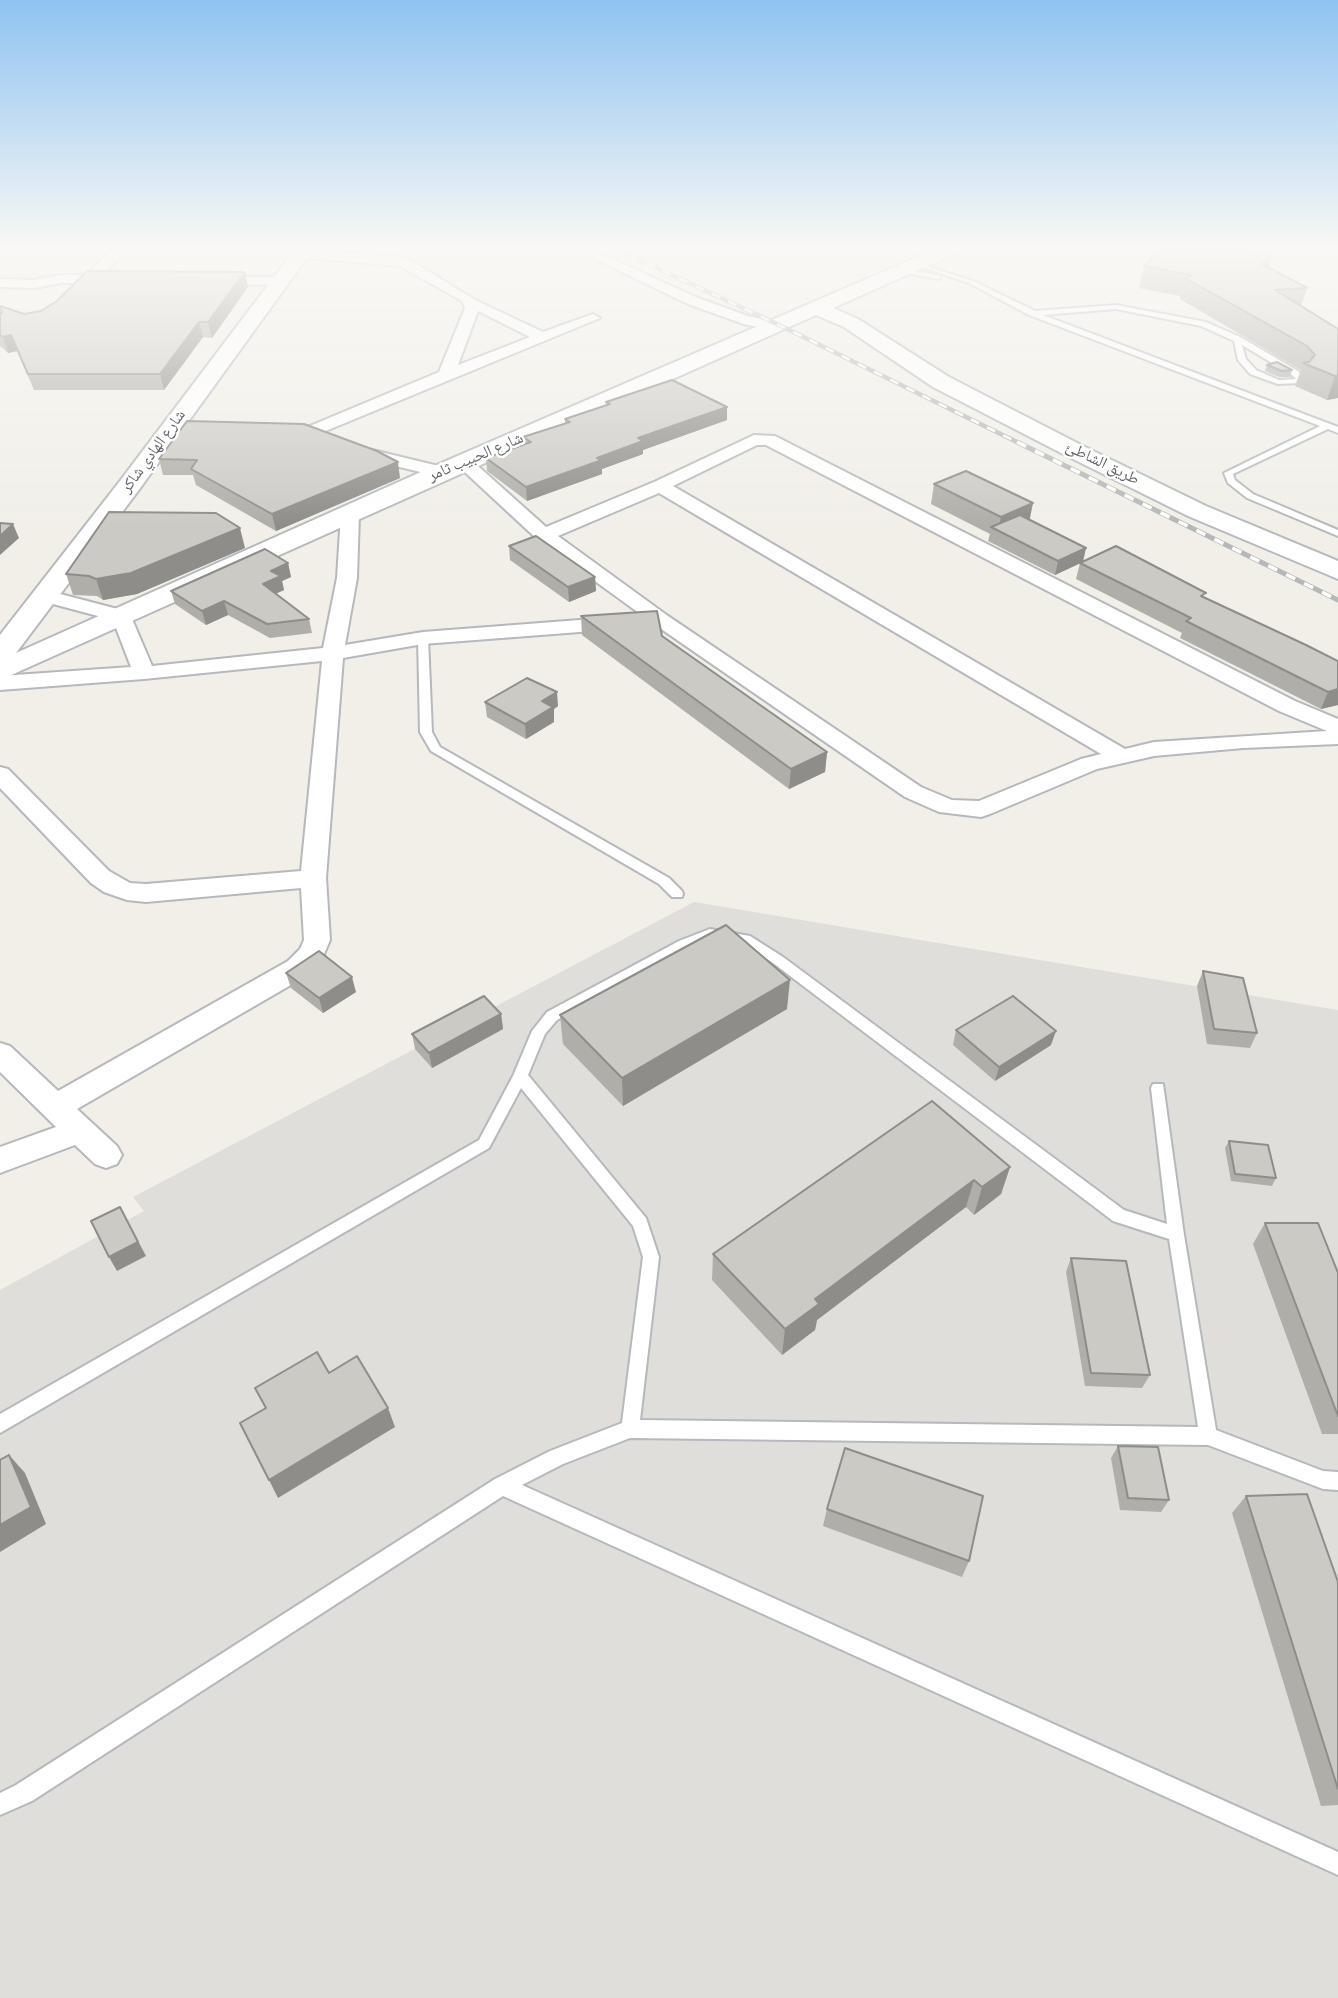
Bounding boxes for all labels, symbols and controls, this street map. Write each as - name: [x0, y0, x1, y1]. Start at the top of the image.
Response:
- street label: شارع الهادي شاكر: [117, 407, 191, 497]
- street label: شارع الحبيب ثامر: [426, 429, 526, 487]
- street label: طريق الشاطئ: [1062, 438, 1142, 490]

